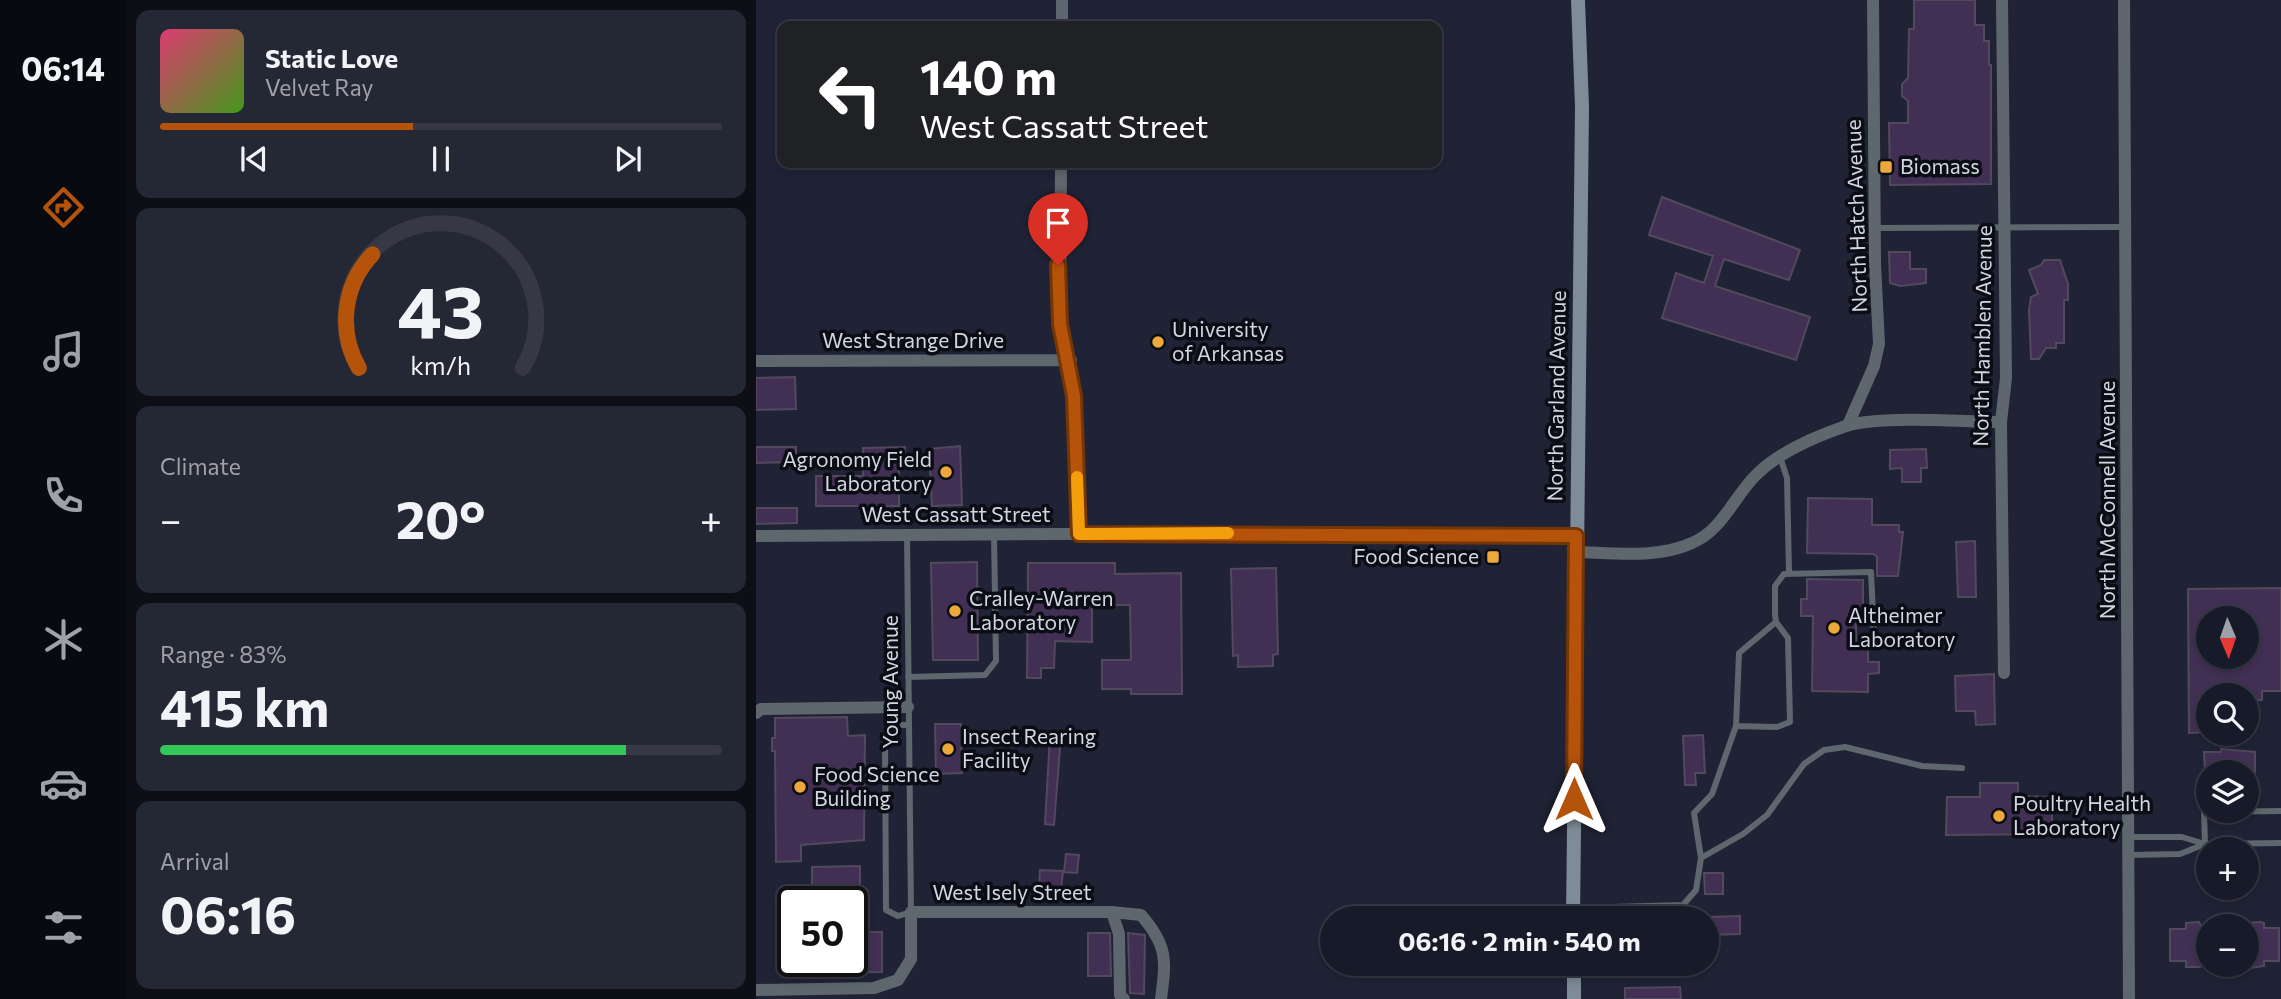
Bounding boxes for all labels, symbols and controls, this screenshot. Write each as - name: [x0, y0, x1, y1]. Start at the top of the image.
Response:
- text: Static Love: [265, 42, 398, 73]
- text: 140 m: [920, 45, 1057, 105]
- text: 06:14: [21, 48, 105, 88]
- icon: left: [805, 49, 896, 140]
- text: Velvet Ray: [265, 73, 373, 101]
- text: West Cassatt Street: [920, 105, 1208, 145]
- street label: North Hatch Avenue: [1840, 119, 1871, 313]
- icon: previous: [235, 140, 273, 178]
- icon: pause: [422, 140, 460, 178]
- icon: next: [609, 140, 647, 178]
- place label: Biomass: [1900, 153, 1980, 178]
- marker: Biomass: [1878, 159, 1894, 175]
- icon: directions: [39, 183, 88, 232]
- pin: [1028, 193, 1088, 265]
- icon: arrive: [1039, 204, 1077, 242]
- street label: North Hamblen Avenue: [1967, 225, 1996, 447]
- text: 43: [397, 264, 485, 353]
- street label: North Garland Avenue: [1541, 290, 1570, 502]
- place label: University of Arkansas: [1172, 316, 1284, 365]
- icon: music: [39, 327, 88, 376]
- street label: West Strange Drive: [822, 327, 1004, 352]
- marker: University of Arkansas: [1150, 334, 1166, 350]
- text: km/h: [411, 349, 471, 379]
- street label: North McConnell Avenue: [2094, 381, 2119, 619]
- place label: Agronomy Field Laboratory: [782, 446, 932, 495]
- text: Climate: [160, 452, 241, 480]
- marker: Agronomy Field Laboratory: [938, 464, 954, 480]
- icon: phone: [39, 471, 88, 520]
- text: 20°: [396, 486, 486, 550]
- text: −: [160, 495, 182, 542]
- text: +: [700, 495, 722, 542]
- street label: West Cassatt Street: [861, 501, 1051, 526]
- place label: Food Science: [1354, 543, 1479, 568]
- marker: Food Science: [1485, 549, 1501, 565]
- place label: Cralley-Warren Laboratory: [969, 585, 1114, 634]
- place label: Altheimer Laboratory: [1848, 602, 1956, 651]
- marker: Cralley-Warren Laboratory: [947, 603, 963, 619]
- north arrow: [2196, 606, 2259, 668]
- map controls: [2196, 606, 2259, 977]
- icon: climate: [39, 615, 88, 664]
- street label: Young Avenue: [877, 615, 902, 749]
- marker: Altheimer Laboratory: [1826, 620, 1842, 636]
- text: Range · 83%: [160, 640, 286, 668]
- text: 415 km: [160, 674, 329, 738]
- button: search: [2196, 683, 2259, 746]
- place label: Insect Rearing Facility: [962, 723, 1096, 772]
- marker: Insect Rearing Facility: [940, 741, 956, 757]
- icon: car: [39, 759, 88, 808]
- button: layers: [2196, 760, 2259, 823]
- place label: Food Science Building: [814, 761, 940, 810]
- position arrow: [1537, 762, 1611, 836]
- marker: Food Science Building: [792, 779, 808, 795]
- place label: Poultry Health Laboratory: [2013, 790, 2151, 839]
- marker: Poultry Health Laboratory: [1991, 808, 2007, 824]
- button: +: [2196, 837, 2259, 900]
- text: Arrival: [160, 847, 230, 875]
- street label: West Isely Street: [932, 879, 1092, 904]
- text: 06:16: [160, 881, 296, 945]
- speed limit sign: 50: [777, 886, 868, 977]
- icon: filters: [39, 903, 88, 952]
- button: −: [2196, 914, 2259, 977]
- text: 06:16 · 2 min · 540 m: [1398, 925, 1641, 956]

